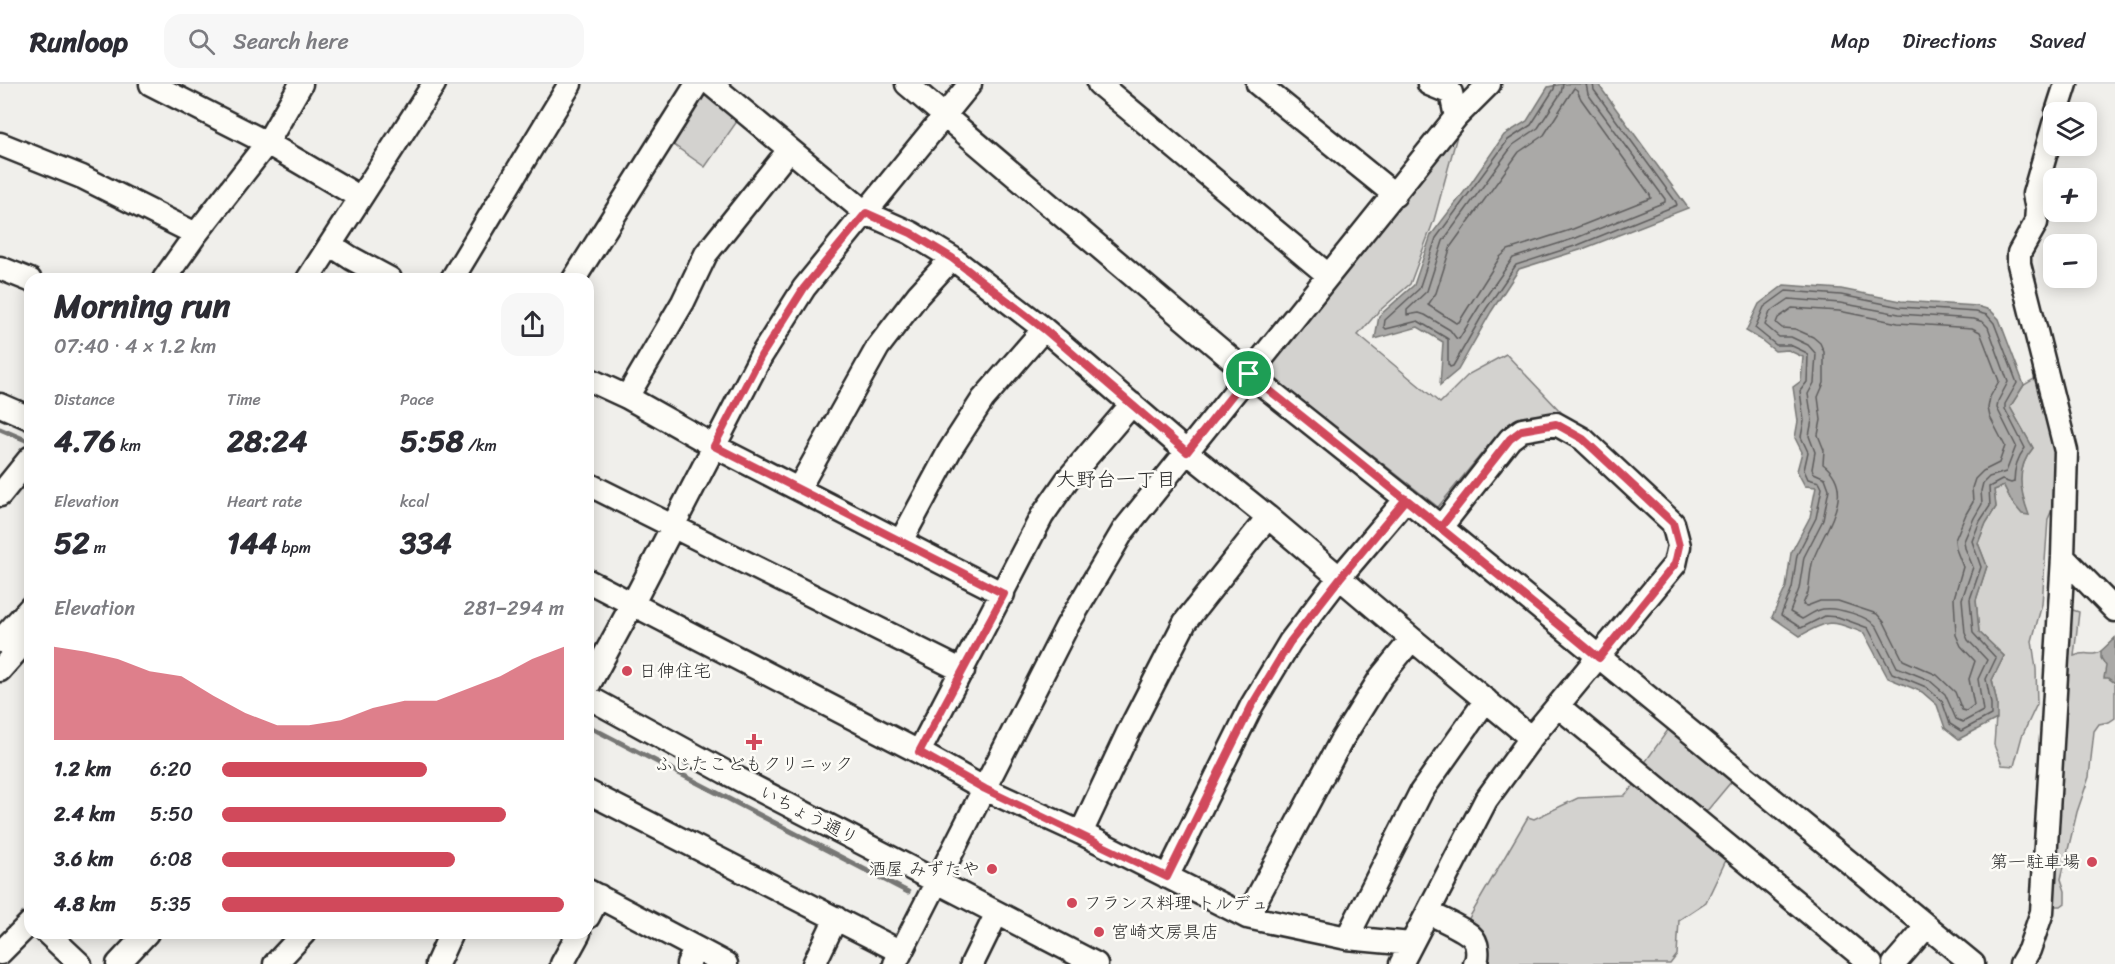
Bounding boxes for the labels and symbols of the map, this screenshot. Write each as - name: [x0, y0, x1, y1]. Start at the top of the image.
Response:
- pin: [1223, 348, 1274, 399]
- district label: 大野台一丁目: [1056, 462, 1176, 497]
- place label: 日伸住宅: [639, 655, 711, 687]
- marker: 日伸住宅: [620, 664, 634, 678]
- marker: ふじたこどもクリニック: [745, 733, 763, 751]
- place label: ふじたこどもクリニック: [655, 748, 853, 780]
- street label: いちょう通り: [754, 776, 864, 854]
- place label: 第一駐車場: [1990, 846, 2080, 878]
- place label: 酒屋 みずたや: [868, 853, 980, 885]
- marker: 第一駐車場: [2085, 855, 2099, 869]
- marker: 酒屋 みずたや: [985, 862, 999, 876]
- place label: フランス料理 トルデュ: [1084, 887, 1269, 919]
- marker: フランス料理 トルデュ: [1065, 896, 1079, 910]
- place label: 宮崎文房具店: [1111, 916, 1219, 948]
- marker: 宮崎文房具店: [1092, 925, 1106, 939]

